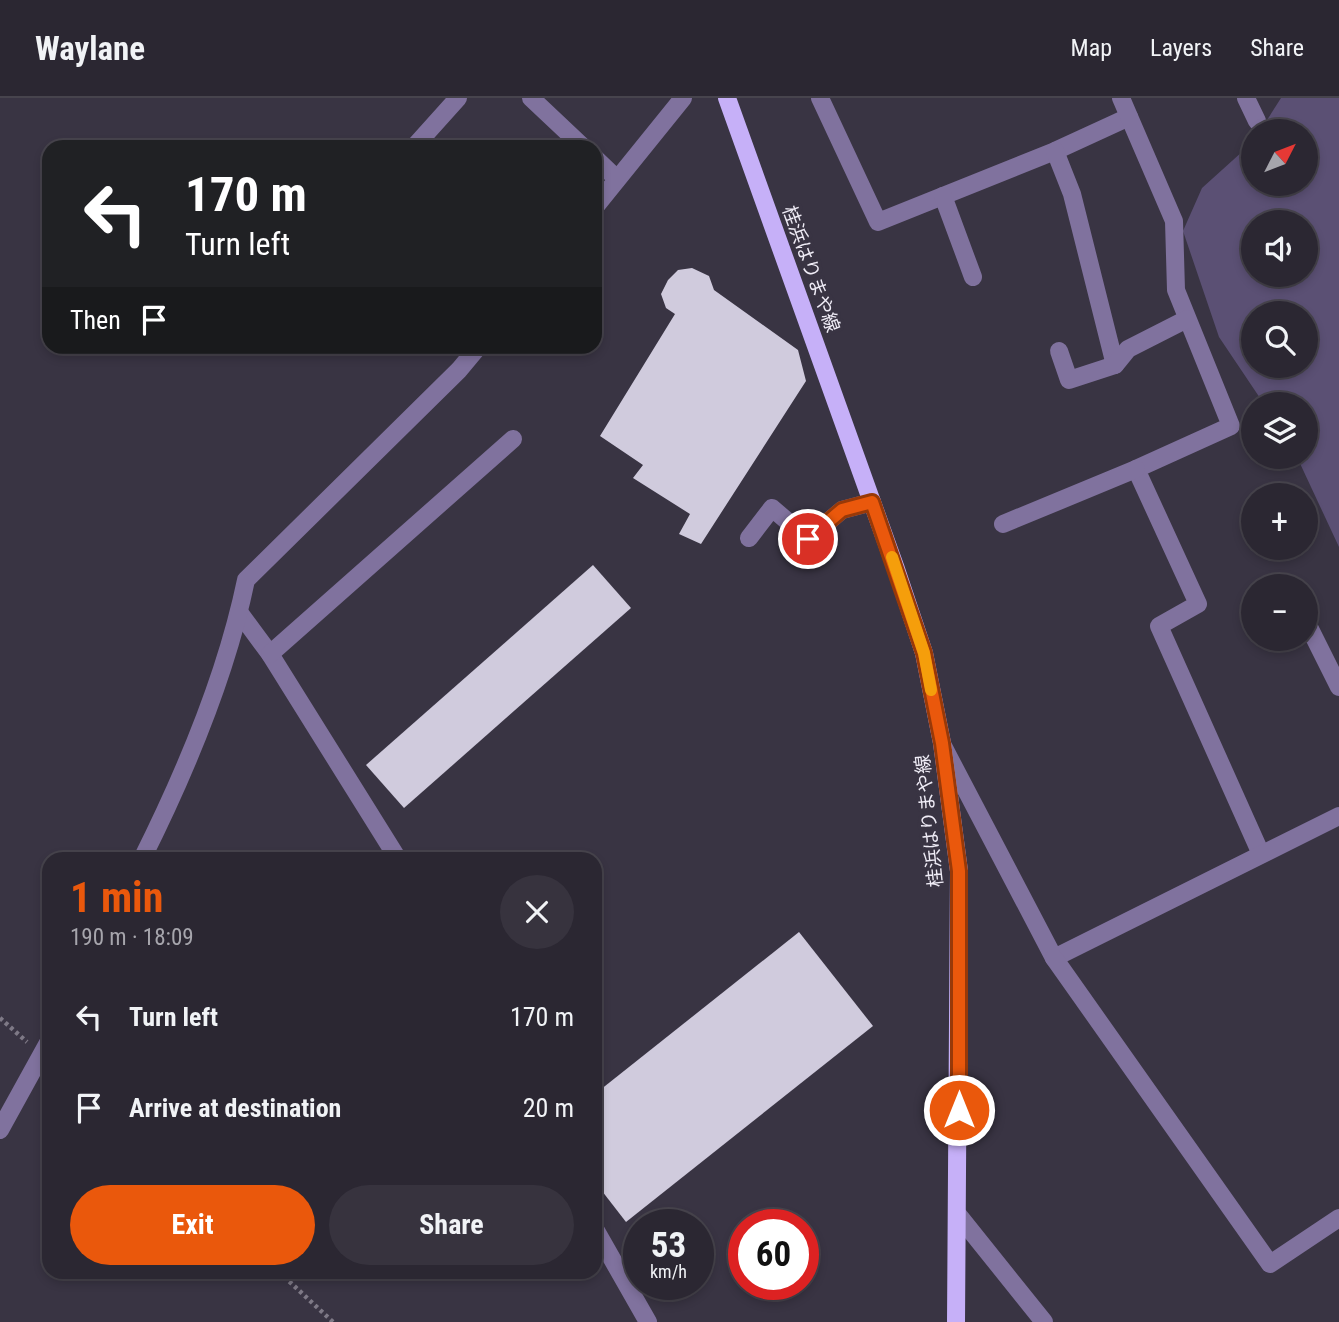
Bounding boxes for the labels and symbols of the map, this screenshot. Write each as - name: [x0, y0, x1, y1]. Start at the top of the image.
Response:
- north arrow: [1241, 119, 1318, 196]
- street label: 桂浜はりまや線: [777, 203, 845, 335]
- pin: [778, 509, 838, 569]
- street label: 桂浜はりまや線: [911, 754, 947, 888]
- position arrow: [922, 1073, 996, 1147]
- speed limit sign: 60: [728, 1209, 819, 1300]

